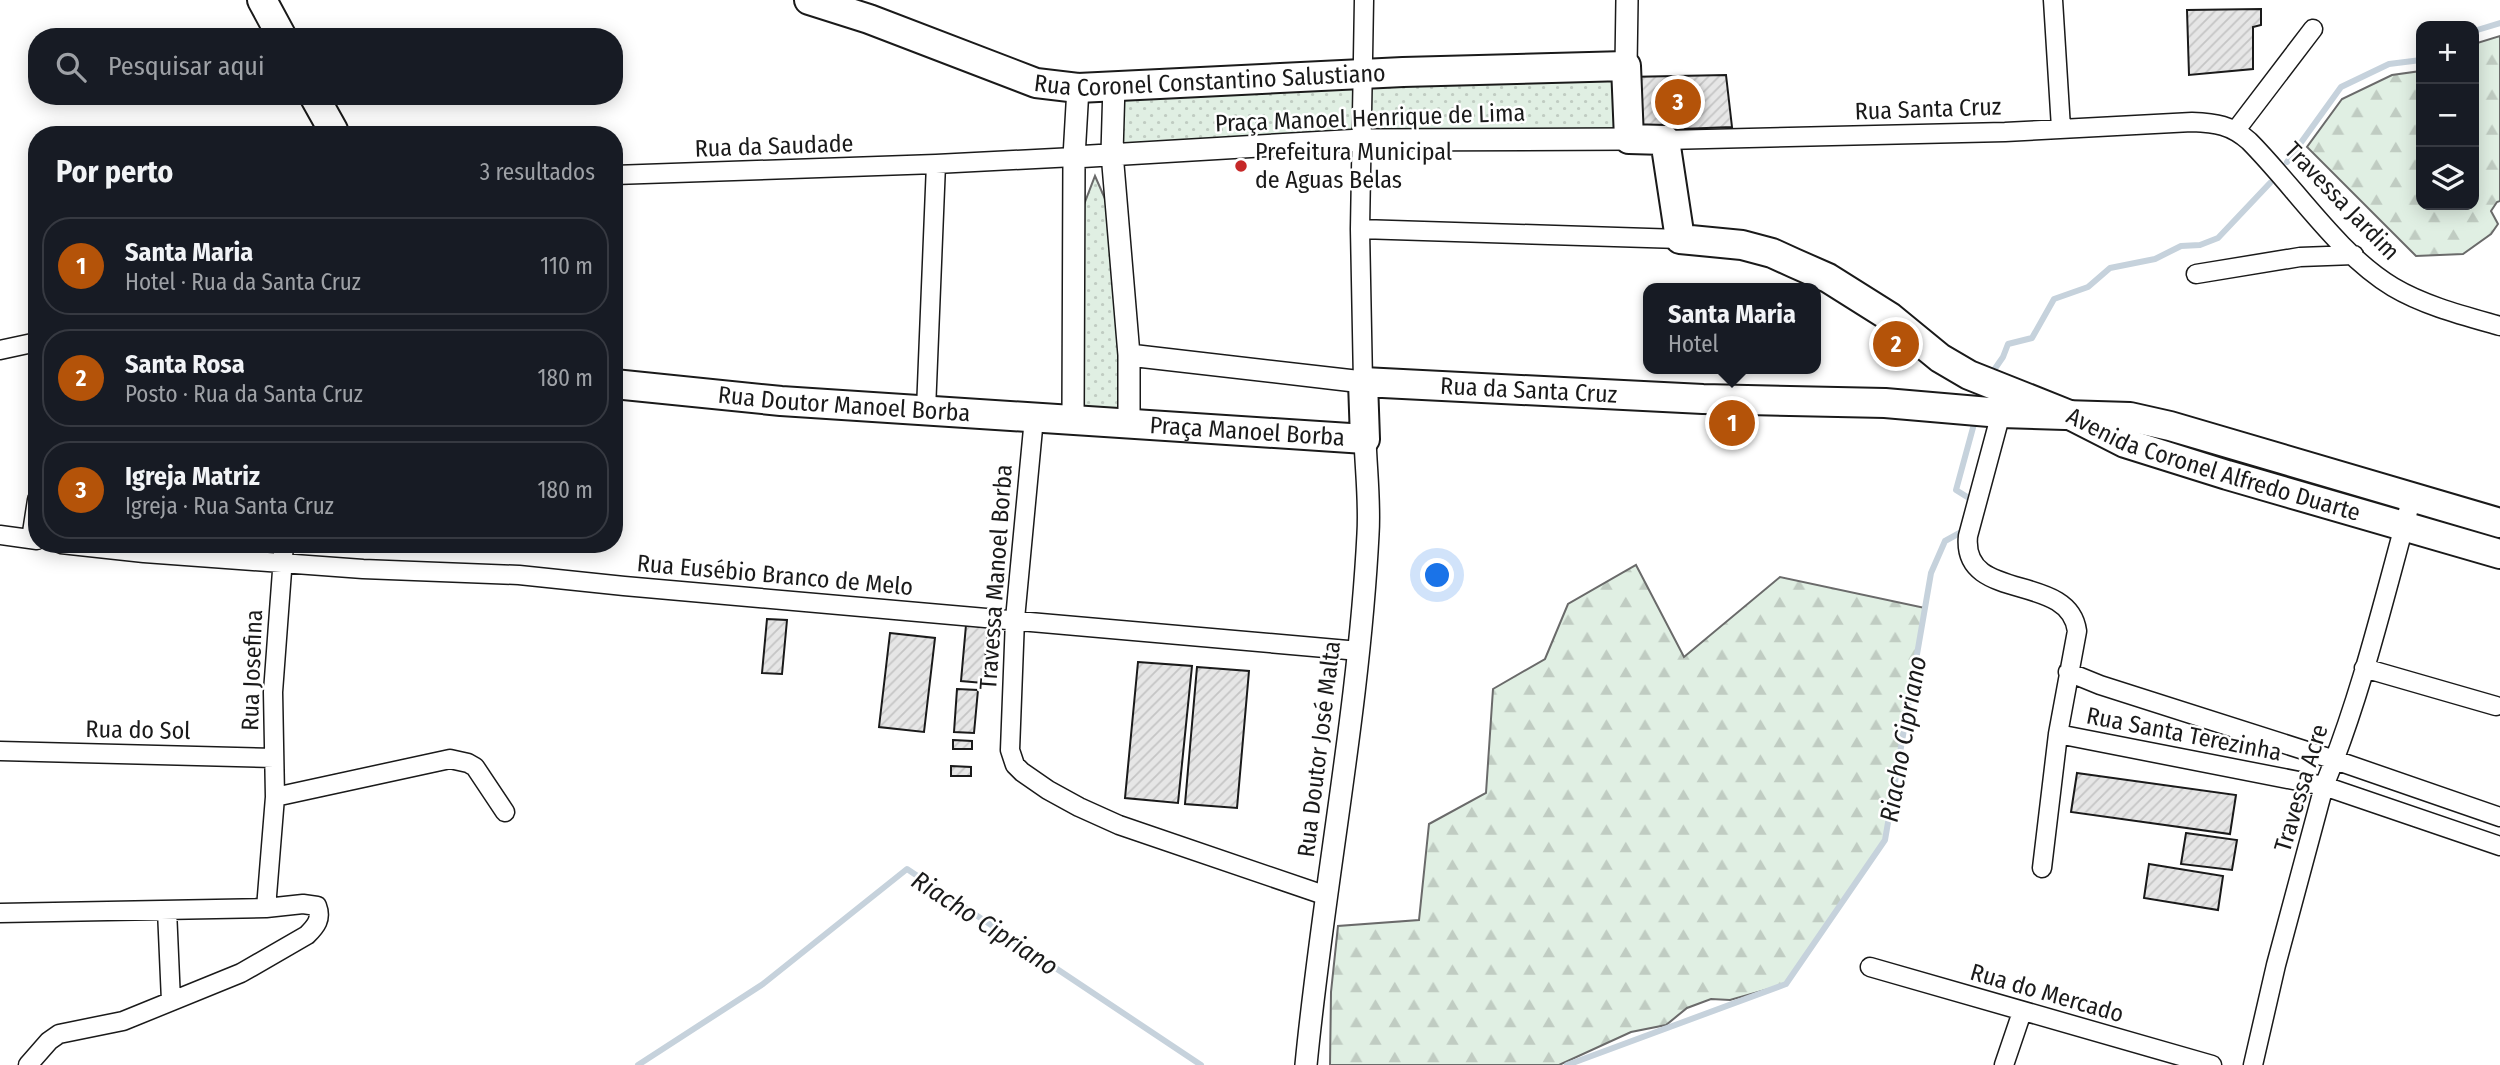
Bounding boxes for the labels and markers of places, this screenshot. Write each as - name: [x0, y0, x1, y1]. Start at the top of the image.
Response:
- pin: 3: [1655, 76, 1701, 128]
- place label: Prefeitura Municipal de Aguas Belas: [1255, 138, 1452, 194]
- marker: Prefeitura Municipal de Aguas Belas: [1233, 158, 1249, 174]
- pin: 2: [1873, 318, 1919, 370]
- pin: 1: [1709, 397, 1755, 449]

